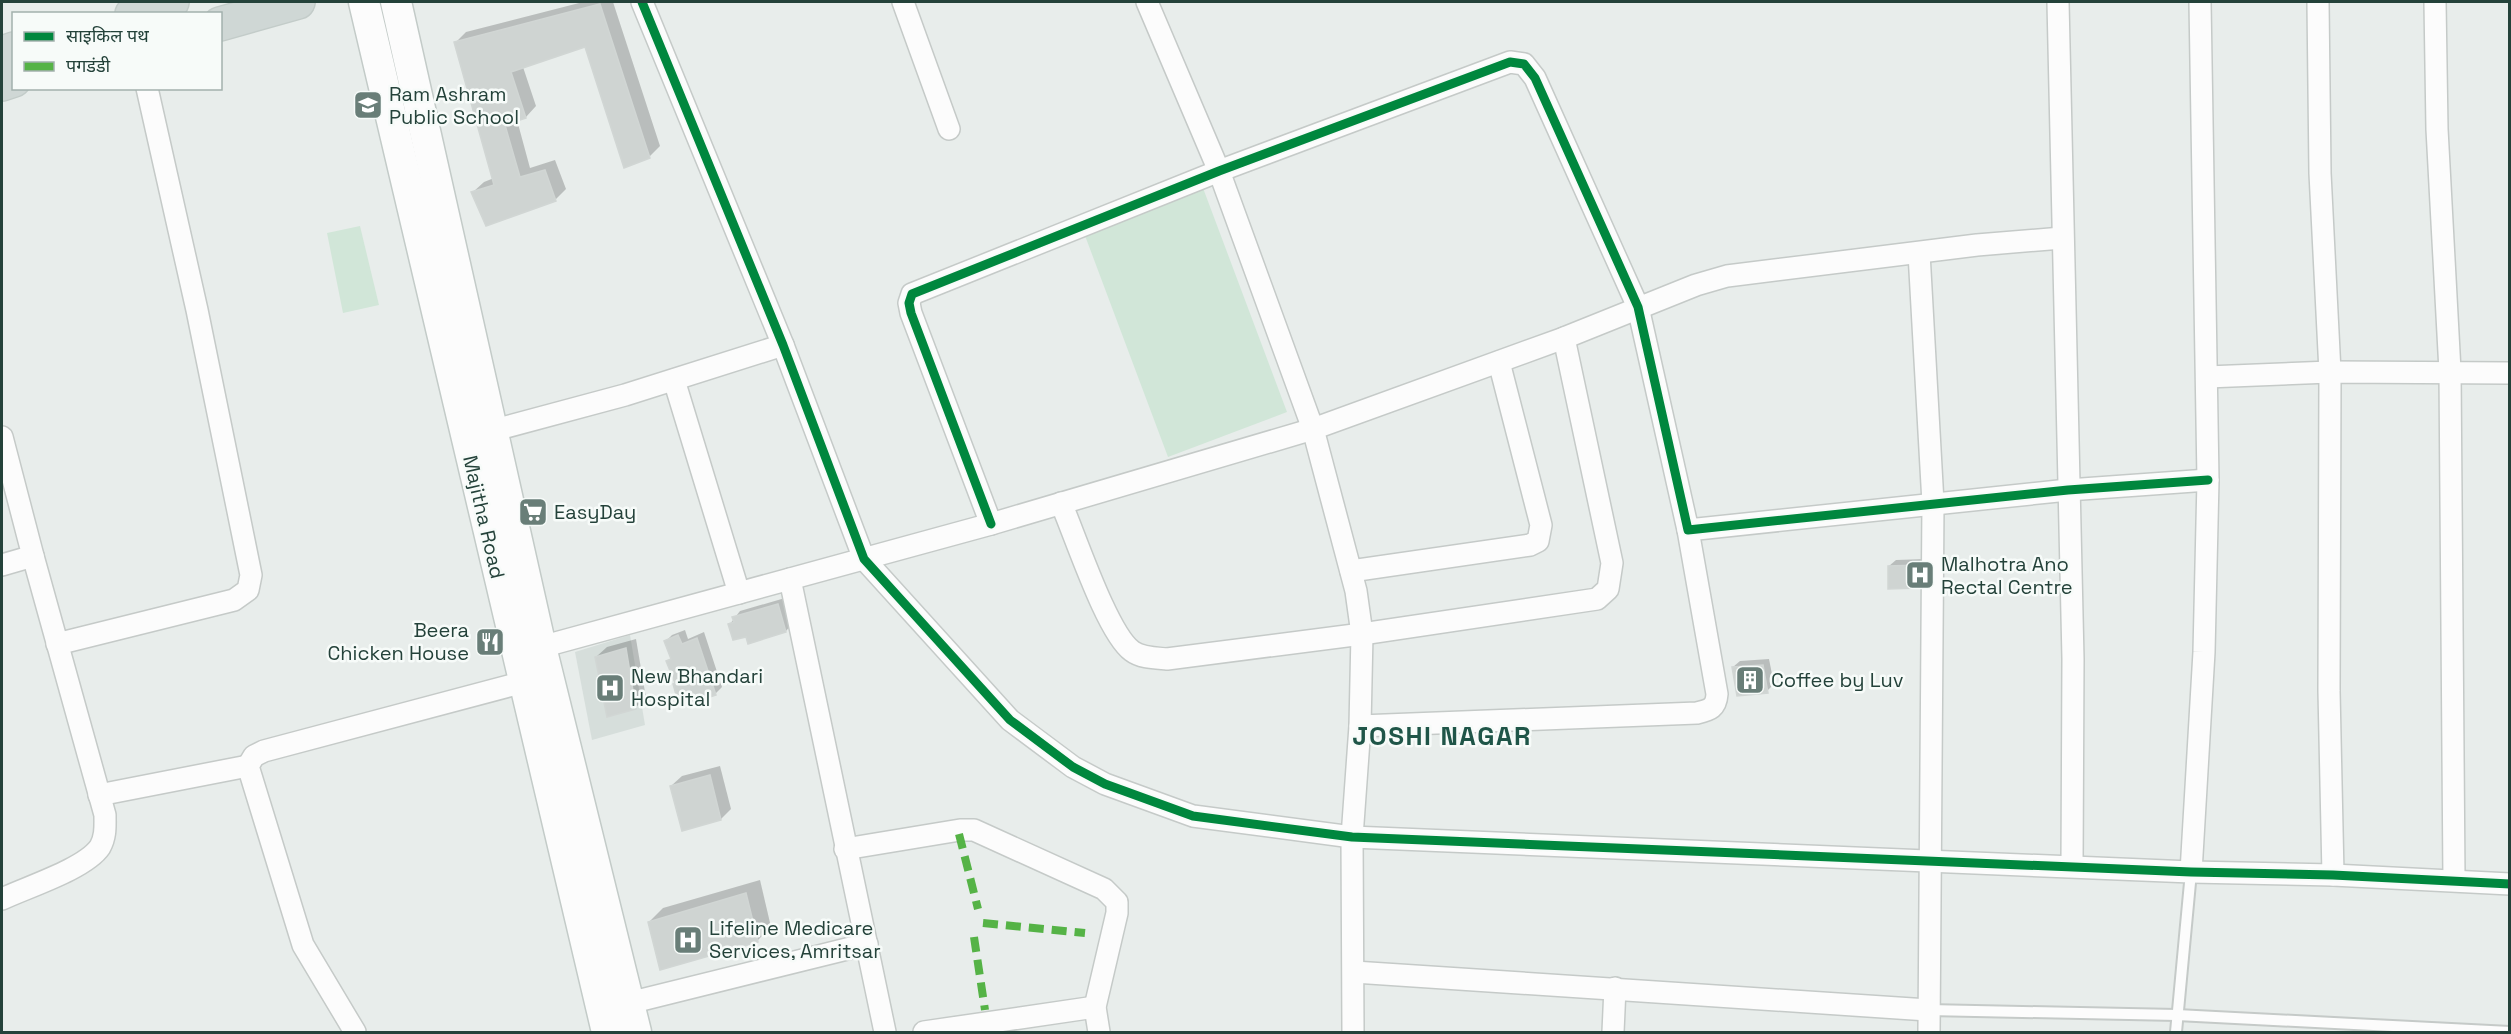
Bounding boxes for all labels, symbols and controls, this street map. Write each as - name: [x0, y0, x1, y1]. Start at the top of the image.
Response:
- legend: [12, 12, 222, 90]
- text: साइकिल पथ: [66, 24, 149, 47]
- text: पगडंडी: [66, 54, 111, 77]
- place label: Ram Ashram Public School: [389, 81, 519, 130]
- school or university icon: Ram Ashram Public School: [352, 89, 384, 121]
- street label: Majitha Road: [457, 453, 511, 581]
- supermarket icon: EasyDay: [517, 496, 549, 528]
- place label: EasyDay: [554, 499, 636, 525]
- place label: Malhotra Ano Rectal Centre: [1941, 551, 2073, 600]
- hospital icon: Malhotra Ano Rectal Centre: [1904, 559, 1936, 591]
- place label: Beera Chicken House: [327, 617, 469, 666]
- restaurant icon: Beera Chicken House: [474, 626, 506, 658]
- place label: New Bhandari Hospital: [631, 663, 763, 712]
- building icon: Coffee by Luv: [1734, 664, 1766, 696]
- place label: Coffee by Luv: [1771, 667, 1904, 693]
- hospital icon: New Bhandari Hospital: [594, 672, 626, 704]
- district label: JOSHI NAGAR: [1352, 719, 1532, 753]
- place label: Lifeline Medicare Services, Amritsar: [709, 915, 881, 964]
- hospital icon: Lifeline Medicare Services, Amritsar: [672, 924, 704, 956]

